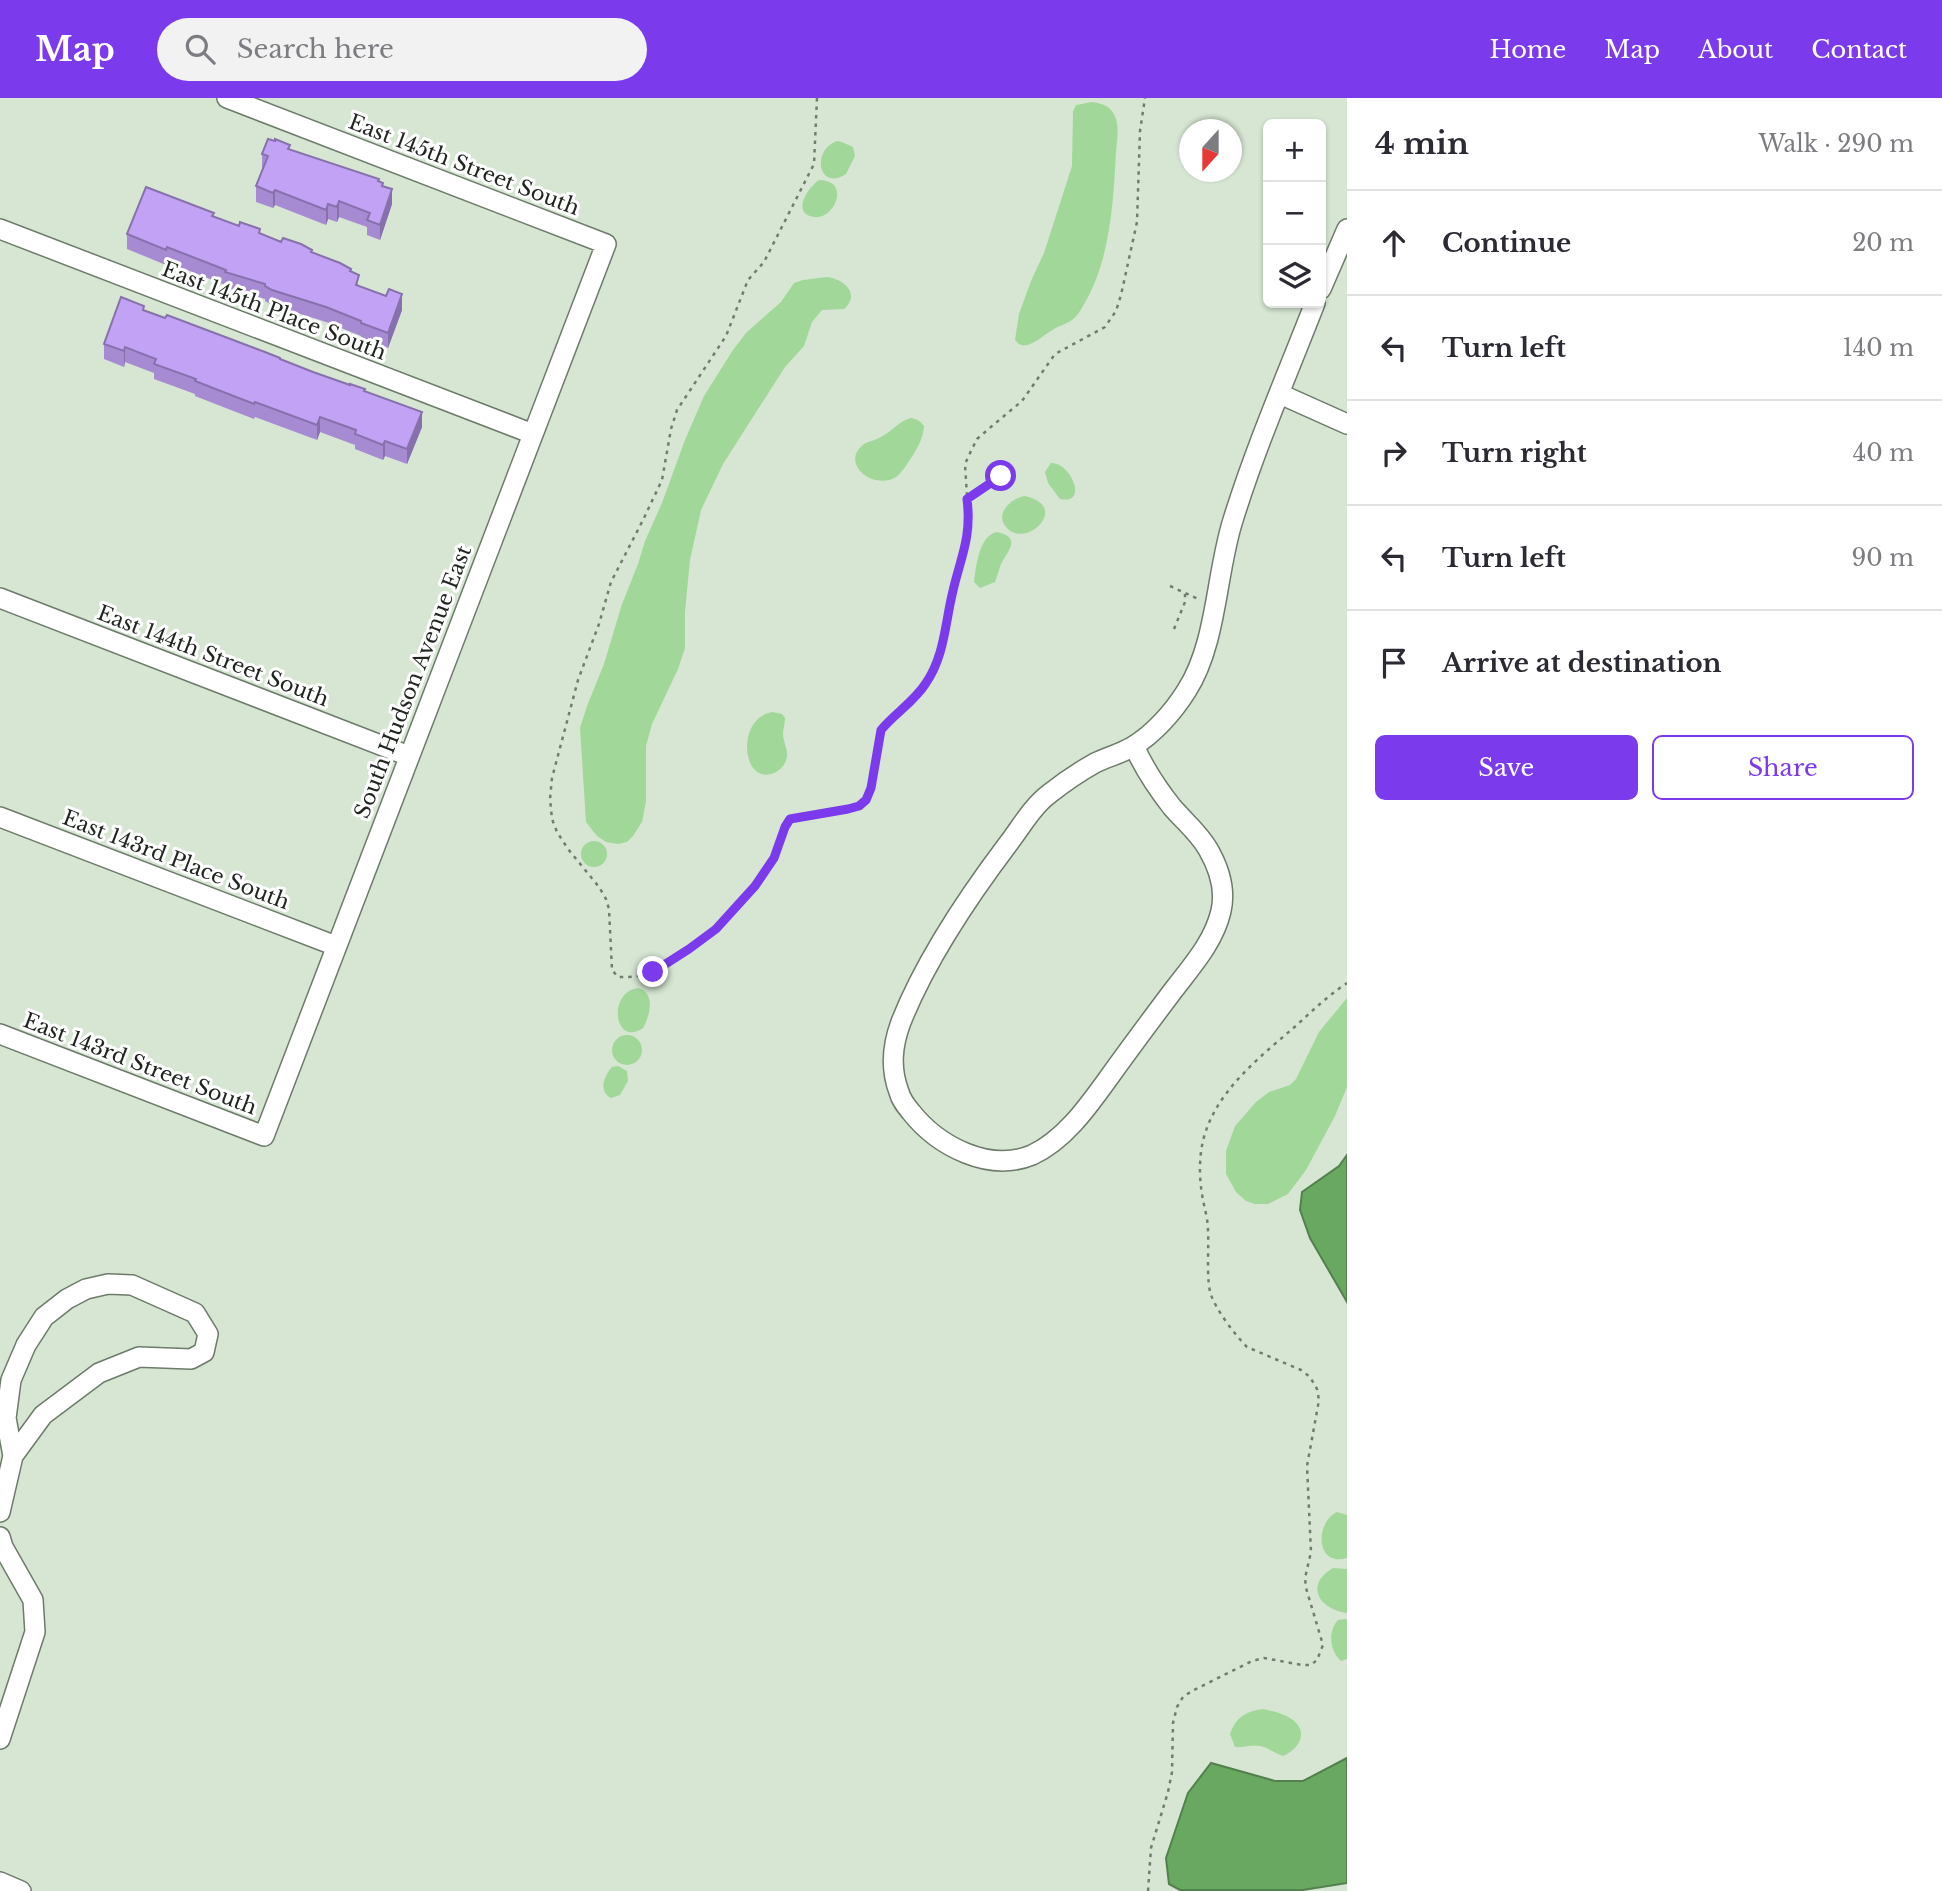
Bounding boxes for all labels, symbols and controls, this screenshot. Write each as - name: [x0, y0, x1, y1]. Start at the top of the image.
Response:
- search box: [157, 18, 647, 81]
- text: Map: [35, 29, 115, 70]
- icon: search: [181, 30, 219, 68]
- text: Search here: [237, 33, 394, 65]
- text: Home: [1490, 35, 1566, 64]
- text: Map: [1604, 35, 1660, 64]
- text: About: [1698, 35, 1773, 64]
- text: Contact: [1811, 35, 1907, 64]
- street label: East 145th Street South: [345, 109, 583, 221]
- north arrow: [1179, 119, 1242, 182]
- map controls: [1263, 119, 1326, 308]
- button: +: [1263, 119, 1326, 182]
- text: 4 min: [1375, 125, 1469, 162]
- text: Walk · 290 m: [1758, 130, 1914, 158]
- button: −: [1263, 182, 1326, 245]
- icon: ahead: [1375, 224, 1413, 262]
- text: Continue: [1442, 227, 1571, 259]
- text: 20 m: [1852, 229, 1914, 257]
- button: layers: [1263, 245, 1326, 308]
- street label: East 145th Place South: [158, 256, 390, 366]
- icon: left: [1375, 329, 1413, 367]
- text: Turn left: [1442, 332, 1566, 364]
- text: 140 m: [1843, 334, 1914, 362]
- icon: right: [1375, 434, 1413, 472]
- text: Turn right: [1442, 437, 1587, 469]
- text: 40 m: [1853, 439, 1914, 467]
- route start: [985, 460, 1016, 491]
- icon: left: [1375, 539, 1413, 577]
- street label: South Hudson Avenue East: [349, 542, 477, 822]
- text: Turn left: [1442, 542, 1566, 574]
- text: 90 m: [1852, 544, 1914, 572]
- street label: East 144th Street South: [94, 600, 332, 712]
- icon: arrive: [1375, 644, 1413, 682]
- text: Arrive at destination: [1442, 647, 1722, 679]
- button: Save: [1375, 735, 1638, 800]
- button: Share: [1652, 735, 1914, 800]
- street label: East 143rd Place South: [59, 805, 293, 915]
- route end: [637, 956, 668, 987]
- street label: East 143rd Street South: [20, 1007, 260, 1121]

